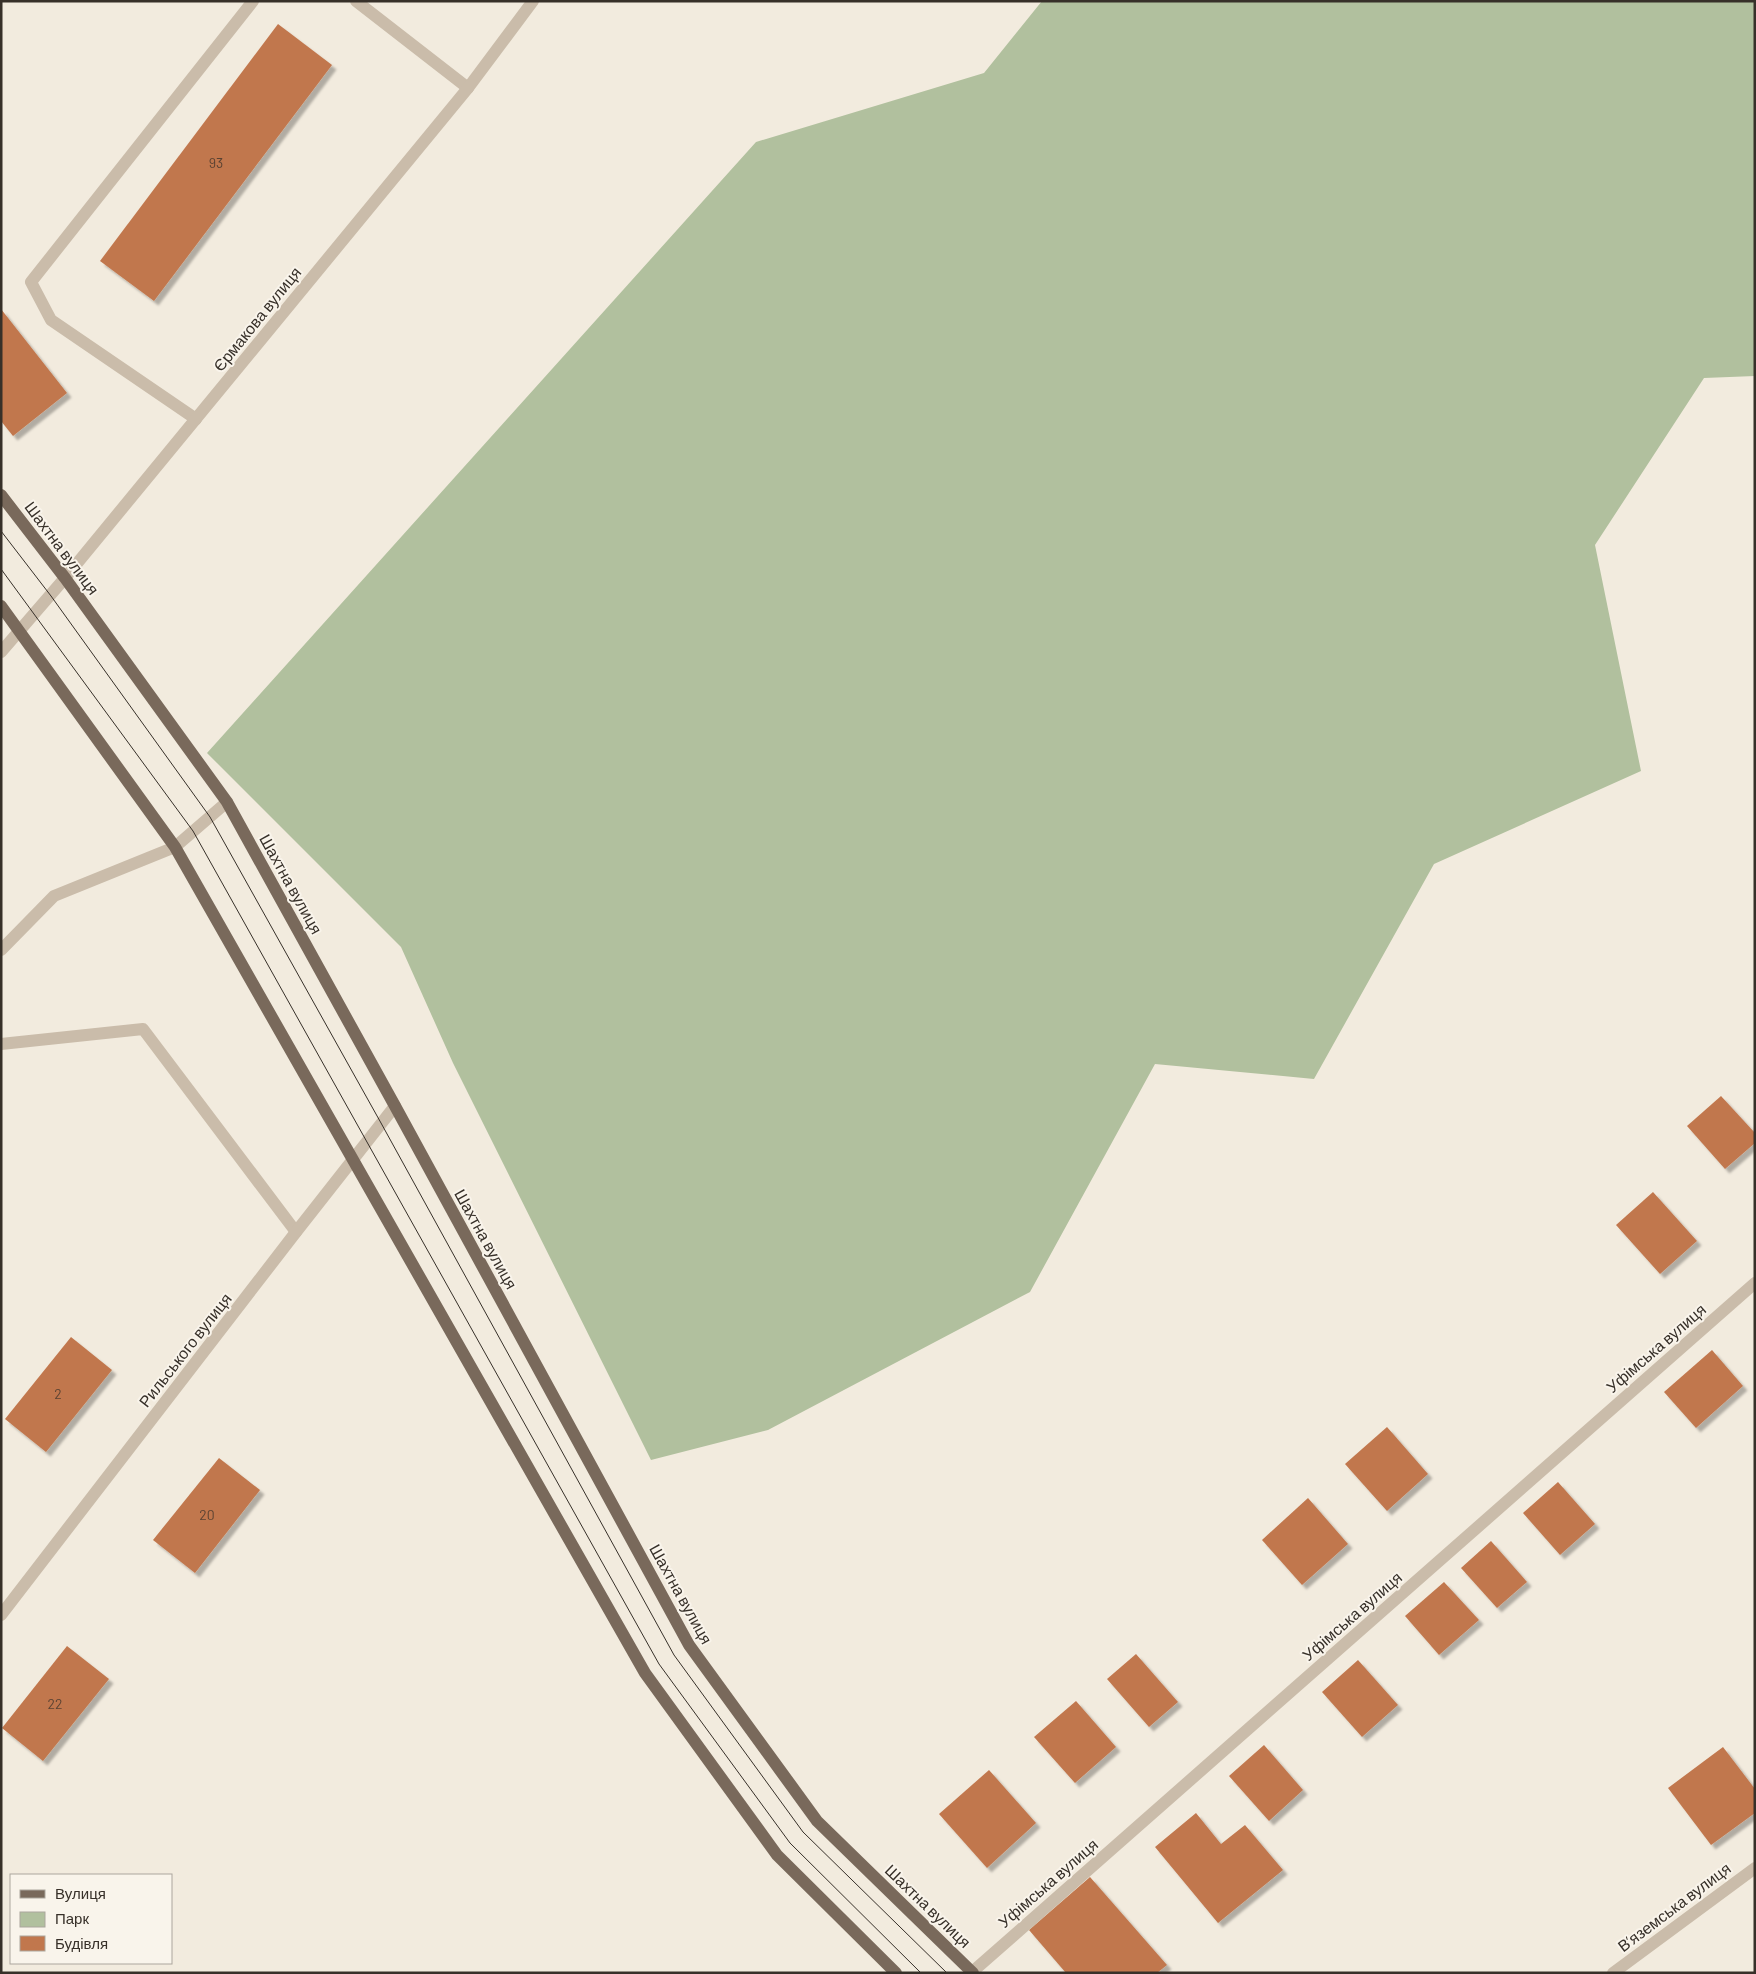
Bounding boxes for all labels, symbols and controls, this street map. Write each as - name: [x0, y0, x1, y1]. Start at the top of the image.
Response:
- house number: 93: [209, 154, 223, 171]
- street label: Єрмакова вулиця: [209, 263, 304, 375]
- street label: Шахтна вулиця: [21, 497, 104, 598]
- street label: Шахтна вулиця: [256, 830, 327, 937]
- street label: Шахтна вулиця: [451, 1185, 522, 1292]
- street label: Рильського вулиця: [134, 1289, 235, 1410]
- street label: Уфімська вулиця: [1602, 1299, 1709, 1396]
- house number: 2: [54, 1385, 62, 1402]
- house number: 20: [199, 1506, 215, 1523]
- street label: Шахтна вулиця: [646, 1540, 717, 1647]
- street label: Уфімська вулиця: [1298, 1567, 1405, 1664]
- house number: 22: [47, 1695, 63, 1712]
- street label: Уфімська вулиця: [994, 1834, 1101, 1931]
- street label: В’яземська вулиця: [1614, 1858, 1734, 1955]
- street label: Шахтна вулиця: [882, 1860, 975, 1951]
- legend: [10, 1874, 172, 1964]
- text: Вулиця: [55, 1884, 106, 1902]
- text: Парк: [55, 1909, 89, 1927]
- text: Будівля: [55, 1934, 108, 1952]

